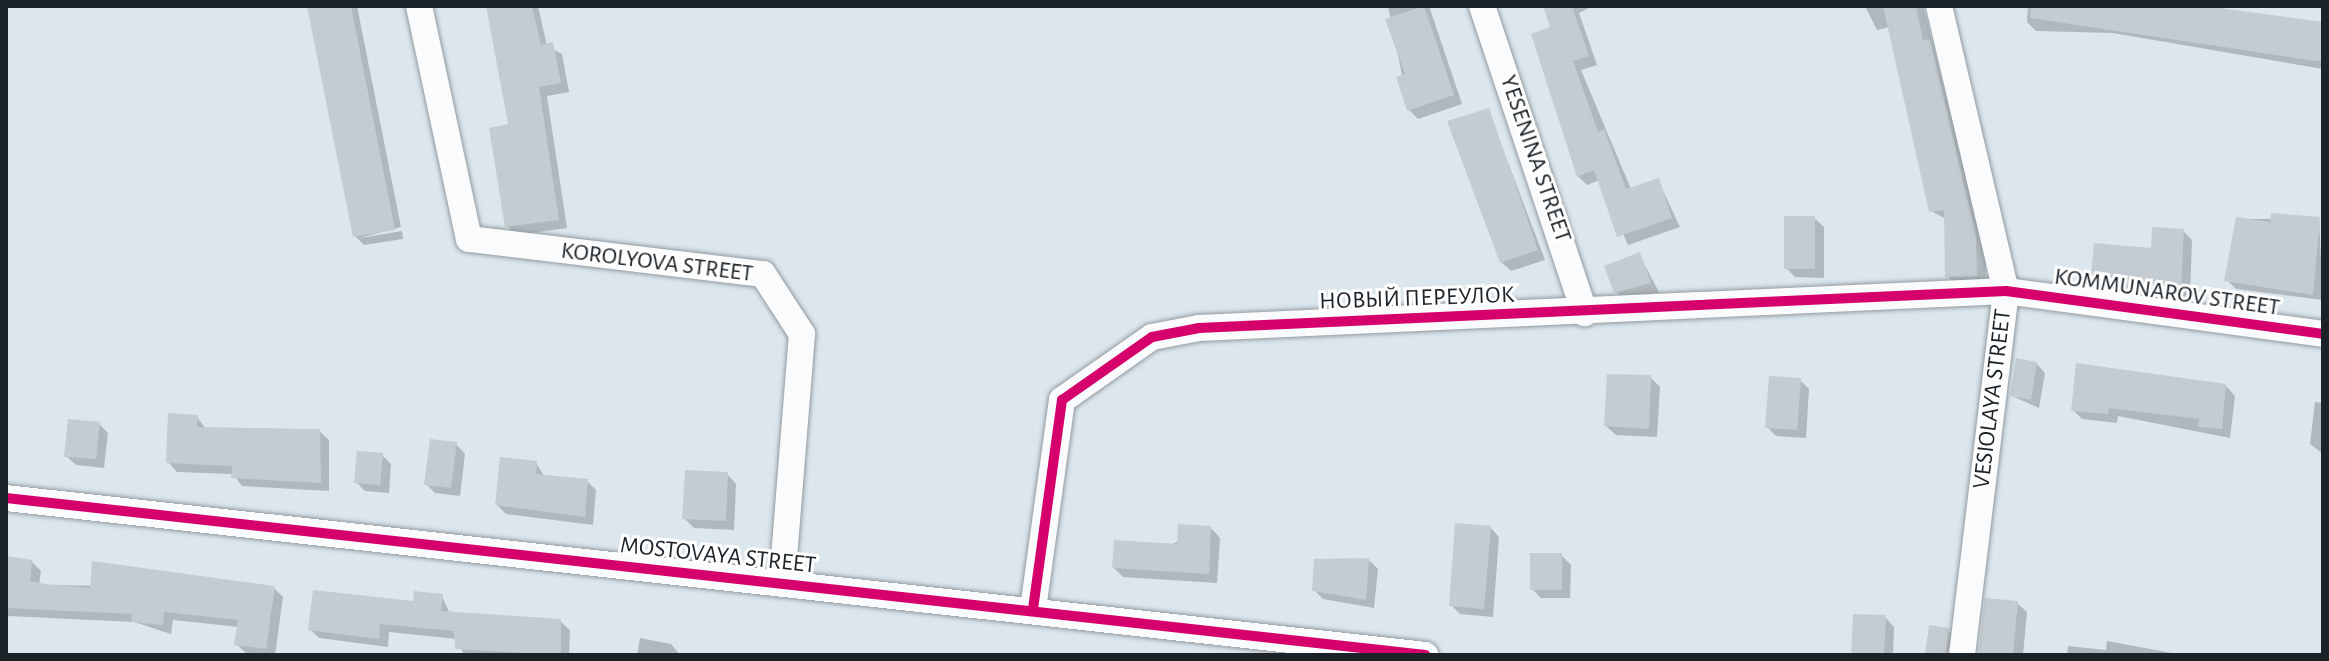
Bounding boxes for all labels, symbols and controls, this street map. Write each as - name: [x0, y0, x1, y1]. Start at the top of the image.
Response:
- street label: YESENINA STREET: [1493, 72, 1577, 246]
- street label: KOROLYOVA STREET: [559, 237, 755, 289]
- street label: KOMMUNAROV STREET: [2052, 263, 2282, 323]
- street label: НОВЫЙ ПЕРЕУЛОК: [1319, 281, 1515, 317]
- street label: VESIOLAYA STREET: [1968, 308, 2018, 490]
- street label: MOSTOVAYA STREET: [619, 531, 817, 581]

